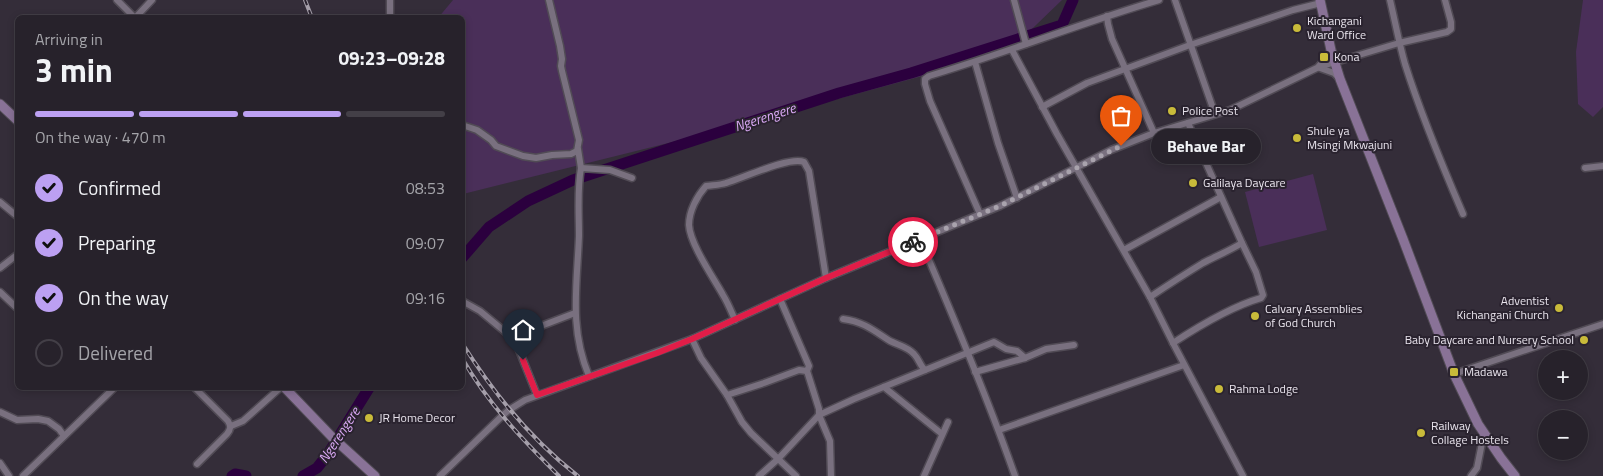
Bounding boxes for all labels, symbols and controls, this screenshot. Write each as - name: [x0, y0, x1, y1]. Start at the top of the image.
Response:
- place label: Kichangani Ward Office: [1307, 11, 1366, 44]
- marker: Kichangani Ward Office: [1291, 22, 1303, 34]
- text: Arriving in: [35, 27, 103, 51]
- text: 09:23–09:28: [338, 43, 445, 72]
- text: 3 min: [35, 46, 113, 94]
- place label: Kona: [1334, 47, 1359, 66]
- marker: Kona: [1318, 51, 1330, 63]
- pin: [1100, 95, 1142, 146]
- water label: Ngerengere: [732, 96, 800, 136]
- place label: Police Post: [1182, 101, 1239, 120]
- icon: bag: [1107, 102, 1135, 130]
- marker: Police Post: [1166, 105, 1178, 117]
- place label: Shule ya Msingi Mkwajuni: [1307, 121, 1392, 154]
- text: On the way · 470 m: [35, 125, 166, 149]
- callout: Behave Bar: [1151, 128, 1261, 164]
- marker: Shule ya Msingi Mkwajuni: [1291, 132, 1303, 144]
- text: Behave Bar: [1167, 134, 1245, 158]
- text: Confirmed: [78, 173, 161, 202]
- place label: Galilaya Daycare: [1203, 173, 1286, 192]
- icon: check: [35, 174, 63, 202]
- text: 08:53: [406, 176, 445, 200]
- marker: Galilaya Daycare: [1187, 177, 1199, 189]
- courier: [888, 217, 938, 267]
- text: Preparing: [78, 228, 155, 257]
- icon: bike: [899, 228, 927, 256]
- icon: check: [35, 229, 63, 257]
- text: 09:07: [406, 231, 445, 255]
- text: On the way: [78, 283, 169, 312]
- icon: check: [35, 284, 63, 312]
- text: 09:16: [406, 286, 445, 310]
- place label: Adventist Kichangani Church: [1456, 291, 1550, 324]
- place label: Calvary Assemblies of God Church: [1265, 299, 1363, 332]
- marker: Adventist Kichangani Church: [1553, 302, 1565, 314]
- pin: [502, 309, 544, 360]
- marker: Calvary Assemblies of God Church: [1249, 310, 1261, 322]
- icon: home: [509, 316, 537, 344]
- place label: Baby Daycare and Nursery School: [1405, 330, 1574, 349]
- marker: Baby Daycare and Nursery School: [1578, 334, 1590, 346]
- text: Delivered: [78, 338, 153, 367]
- map controls: [1538, 350, 1588, 460]
- button: +: [1538, 350, 1588, 400]
- place label: Madawa: [1464, 362, 1508, 381]
- marker: Madawa: [1448, 366, 1460, 378]
- place label: Rahma Lodge: [1229, 379, 1298, 398]
- marker: Rahma Lodge: [1213, 383, 1225, 395]
- water label: Ngerengere: [313, 401, 365, 467]
- place label: JR Home Decor: [379, 408, 455, 427]
- button: −: [1538, 410, 1588, 460]
- marker: JR Home Decor: [363, 412, 375, 424]
- place label: Railway Collage Hostels: [1431, 416, 1509, 449]
- marker: Railway Collage Hostels: [1415, 427, 1427, 439]

